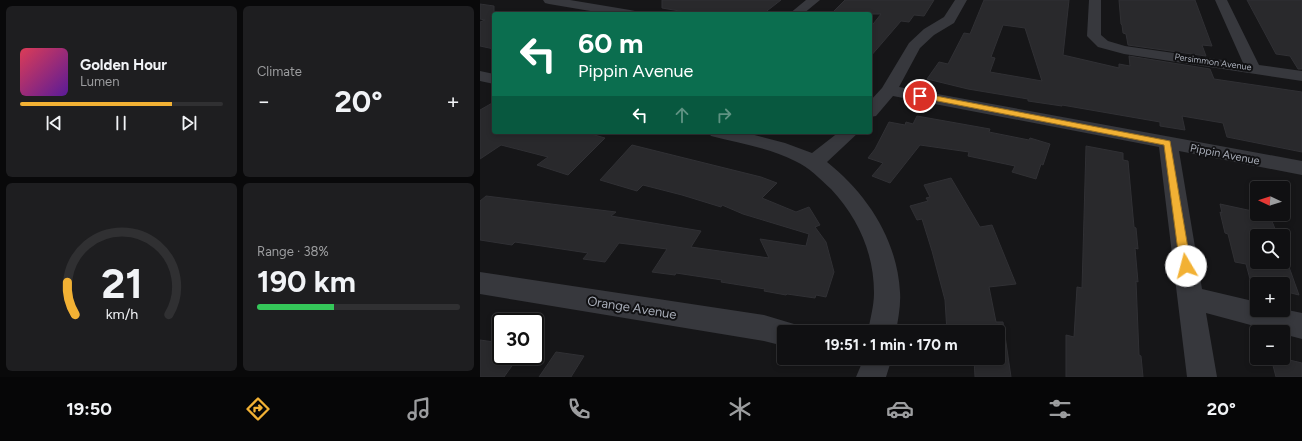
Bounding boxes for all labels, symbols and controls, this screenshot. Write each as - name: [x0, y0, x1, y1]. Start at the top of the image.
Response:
- text: 60 m: [578, 26, 643, 60]
- icon: left: [512, 28, 564, 80]
- street label: Persimmon Avenue: [1174, 51, 1252, 72]
- text: Golden Hour: [80, 56, 167, 74]
- text: Pippin Avenue: [578, 60, 693, 82]
- text: Climate: [257, 64, 302, 79]
- text: Lumen: [80, 74, 119, 89]
- pin: [903, 79, 937, 113]
- text: 20°: [334, 83, 383, 120]
- icon: arrive: [909, 85, 931, 107]
- text: −: [257, 88, 271, 115]
- text: +: [446, 88, 460, 115]
- icon: left: [629, 104, 651, 126]
- icon: ahead: [671, 104, 693, 126]
- icon: right: [713, 104, 735, 126]
- icon: previous: [43, 112, 65, 134]
- icon: pause: [110, 112, 132, 134]
- icon: next: [178, 112, 200, 134]
- street label: Pippin Avenue: [1189, 141, 1261, 168]
- north arrow: [1250, 181, 1290, 221]
- map controls: [1250, 181, 1290, 365]
- button: search: [1250, 229, 1290, 269]
- text: Range · 38%: [257, 244, 329, 259]
- position arrow: [1165, 245, 1207, 287]
- text: 21: [101, 258, 142, 308]
- text: 190 km: [257, 263, 356, 300]
- button: +: [1250, 277, 1290, 317]
- street label: Orange Avenue: [586, 293, 678, 322]
- text: km/h: [105, 304, 138, 322]
- speed limit sign: 30: [492, 313, 544, 365]
- button: −: [1250, 325, 1290, 365]
- text: 19:51 · 1 min · 170 m: [824, 336, 958, 354]
- icon: directions: [244, 395, 272, 423]
- icon: music: [405, 395, 433, 423]
- icon: phone: [565, 395, 593, 423]
- icon: climate: [726, 395, 754, 423]
- icon: car: [886, 395, 914, 423]
- icon: filters: [1046, 395, 1074, 423]
- text: 19:50: [66, 398, 112, 420]
- text: 20°: [1207, 398, 1236, 420]

